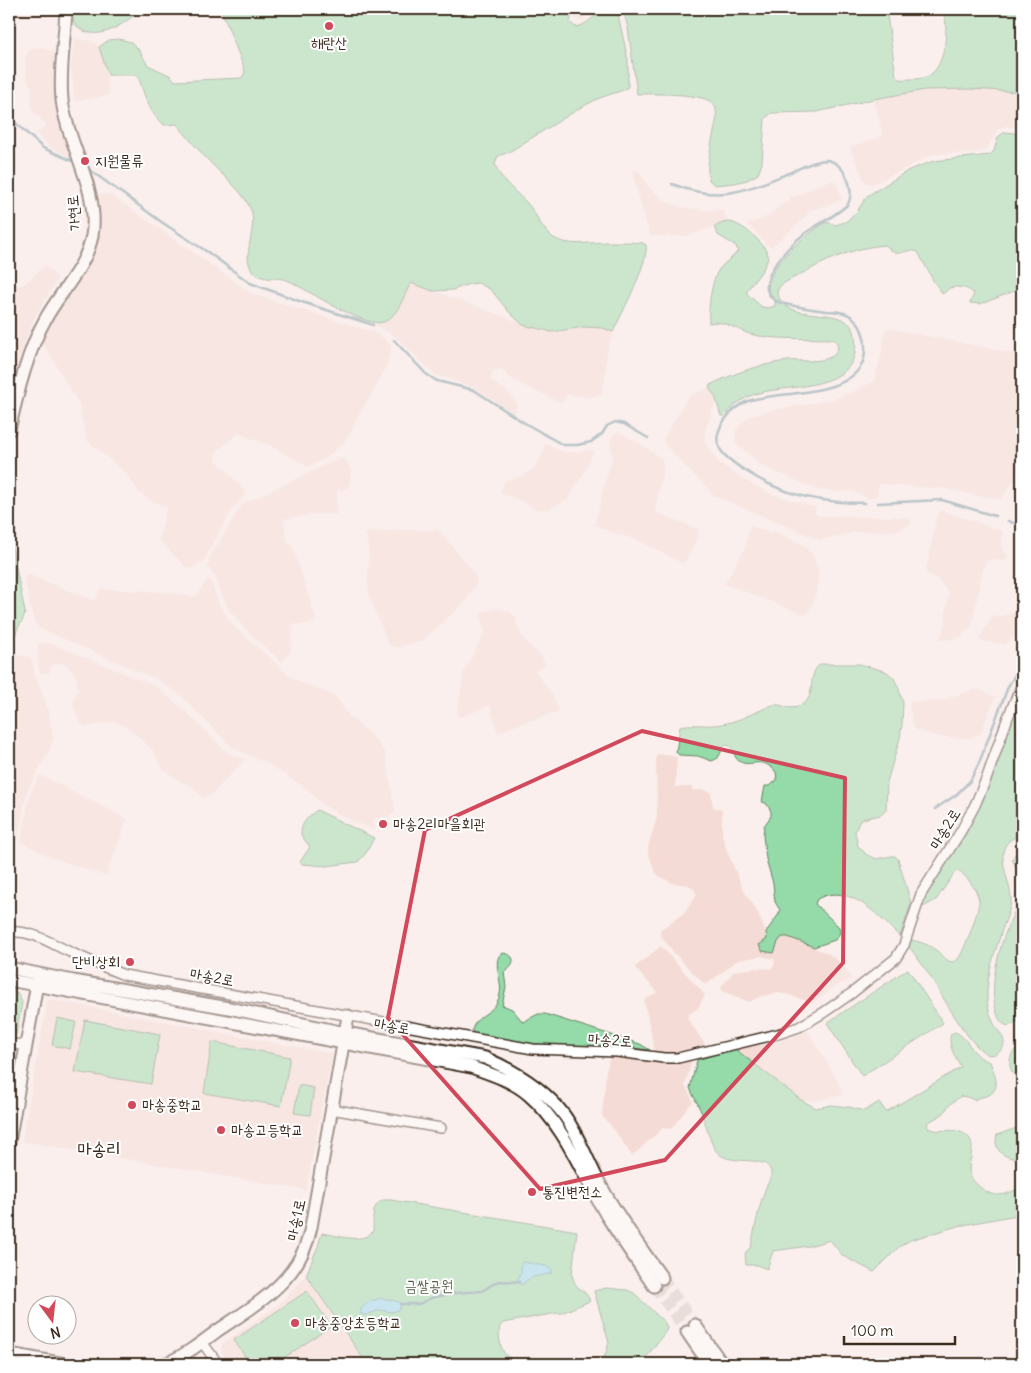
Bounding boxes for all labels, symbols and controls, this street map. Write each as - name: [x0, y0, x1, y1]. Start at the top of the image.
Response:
- marker: 해란산: [323, 20, 335, 32]
- place label: 해란산: [311, 33, 347, 52]
- place label: 지원물류: [95, 151, 143, 170]
- marker: 지원물류: [79, 155, 91, 167]
- street label: 가현로: [62, 194, 85, 232]
- street label: 마송2로: [925, 805, 964, 853]
- place label: 마송2리마을회관: [393, 814, 486, 833]
- marker: 마송2리마을회관: [377, 818, 389, 830]
- place label: 단비상회: [72, 952, 120, 971]
- marker: 단비상회: [124, 956, 136, 968]
- street label: 마송2로: [189, 963, 236, 990]
- street label: 마송로: [373, 1013, 412, 1038]
- street label: 마송2로: [587, 1028, 633, 1051]
- place label: 마송중학교: [142, 1095, 202, 1114]
- marker: 마송중학교: [126, 1099, 138, 1111]
- place label: 마송고등학교: [231, 1120, 303, 1139]
- marker: 마송고등학교: [215, 1124, 227, 1136]
- district label: 마송리: [77, 1137, 121, 1160]
- place label: 통진변전소: [542, 1182, 602, 1201]
- marker: 통진변전소: [526, 1186, 538, 1198]
- street label: 마송1로: [282, 1197, 309, 1242]
- park label: 금쌀공원: [405, 1276, 453, 1295]
- north arrow: [28, 1296, 78, 1346]
- place label: 마송중앙초등학교: [305, 1313, 402, 1332]
- scale bar: [844, 1313, 955, 1345]
- marker: 마송중앙초등학교: [289, 1317, 301, 1329]
- text: 100 m: [851, 1321, 893, 1340]
- text: N: [48, 1323, 62, 1343]

